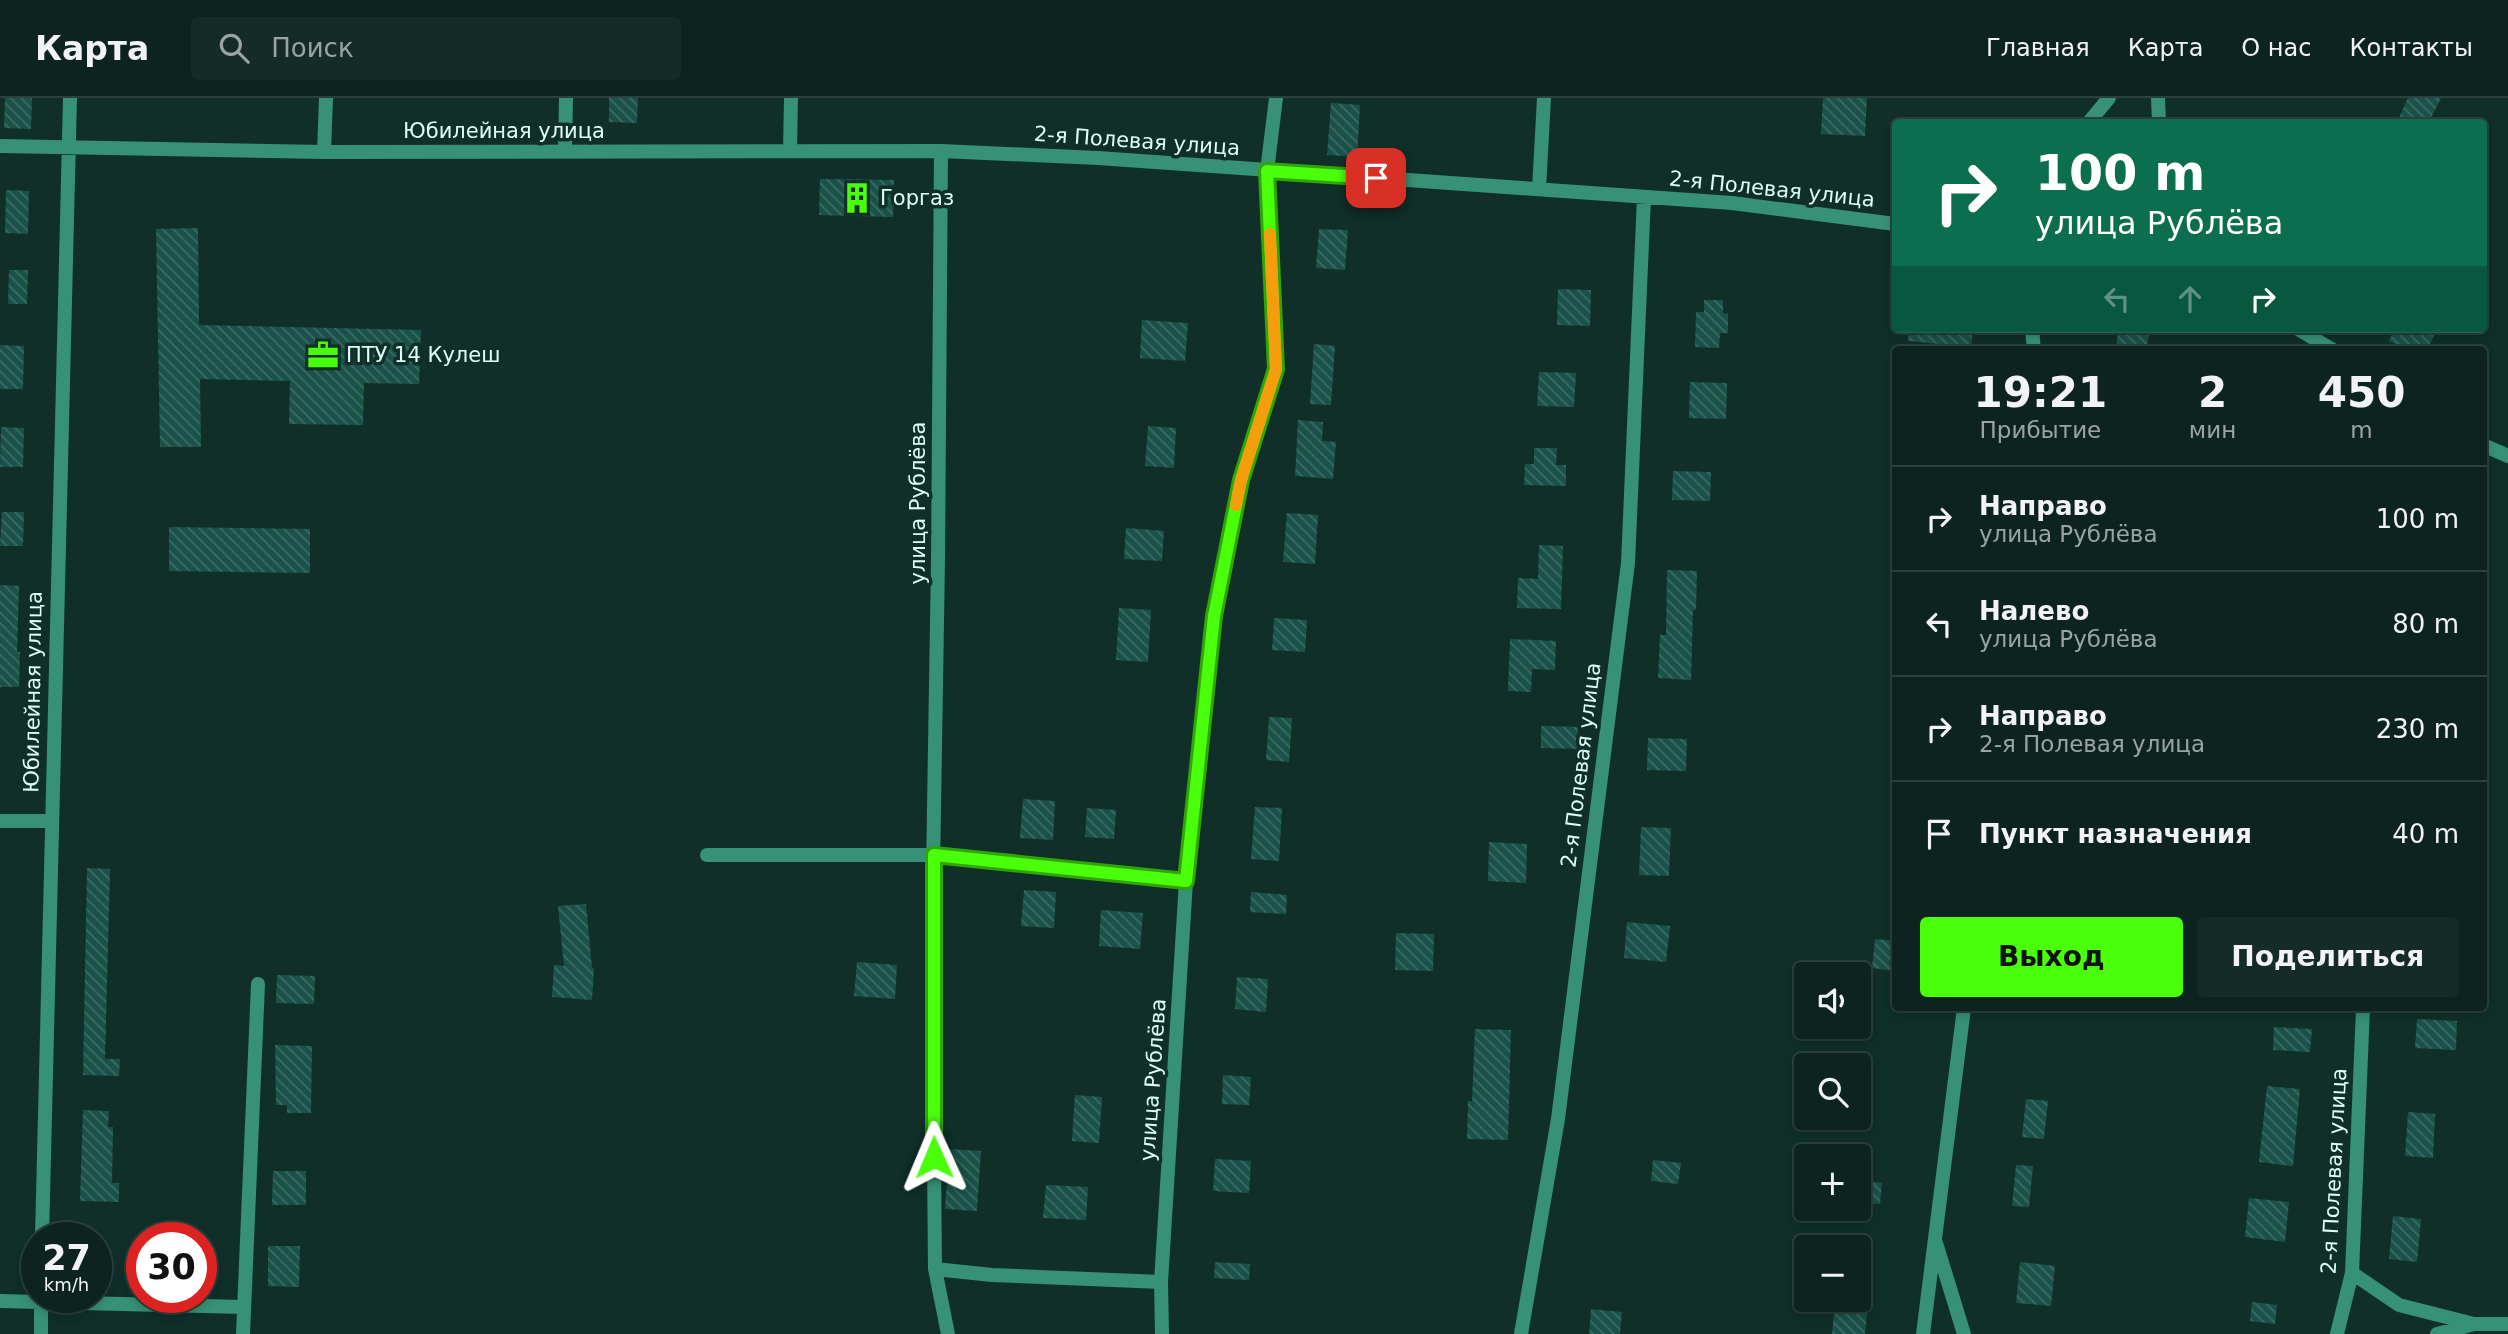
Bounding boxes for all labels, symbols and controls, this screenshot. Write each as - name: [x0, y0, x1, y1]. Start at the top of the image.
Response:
- search box: [191, 17, 681, 80]
- text: Карта: [35, 29, 149, 68]
- icon: search: [215, 29, 253, 67]
- text: Поиск: [271, 33, 354, 63]
- text: Главная: [1986, 34, 2090, 62]
- text: Карта: [2128, 34, 2203, 62]
- text: О нас: [2241, 34, 2311, 62]
- text: Контакты: [2349, 34, 2473, 62]
- street label: Юбилейная улица: [403, 119, 605, 143]
- street label: 2-я Полевая улица: [1033, 122, 1241, 160]
- text: 100 m: [2035, 145, 2205, 202]
- icon: right: [1920, 147, 2011, 238]
- pin: [1346, 148, 1406, 208]
- icon: arrive: [1357, 159, 1395, 197]
- street label: 2-я Полевая улица: [1668, 166, 1876, 212]
- building icon: Горгаз: [840, 181, 874, 215]
- place label: Горгаз: [880, 186, 954, 210]
- text: улица Рублёва: [2035, 204, 2283, 242]
- icon: left: [2098, 280, 2136, 318]
- icon: ahead: [2171, 280, 2209, 318]
- icon: right: [2244, 280, 2282, 318]
- office icon: ПТУ 14 Кулеш: [306, 338, 340, 372]
- place label: ПТУ 14 Кулеш: [346, 343, 500, 367]
- text: 19:21: [1974, 368, 2107, 417]
- text: 2: [2198, 368, 2227, 417]
- text: 450: [2318, 368, 2405, 417]
- text: Прибытие: [1980, 417, 2101, 443]
- text: мин: [2189, 417, 2236, 443]
- text: m: [2350, 417, 2373, 443]
- street label: улица Рублёва: [906, 422, 930, 584]
- text: Направо: [1979, 491, 2107, 521]
- icon: right: [1920, 500, 1958, 538]
- text: 100 m: [2376, 504, 2459, 534]
- text: улица Рублёва: [1979, 521, 2158, 547]
- street label: Юбилейная улица: [19, 591, 47, 793]
- text: Налево: [1979, 596, 2089, 626]
- icon: left: [1920, 605, 1958, 643]
- text: 80 m: [2392, 609, 2459, 639]
- text: улица Рублёва: [1979, 626, 2158, 652]
- street label: 2-я Полевая улица: [1557, 661, 1605, 869]
- text: Направо: [1979, 701, 2107, 731]
- icon: right: [1920, 710, 1958, 748]
- text: 230 m: [2376, 714, 2459, 744]
- text: 2-я Полевая улица: [1979, 731, 2205, 757]
- icon: arrive: [1920, 815, 1958, 853]
- text: Пункт назначения: [1979, 819, 2252, 849]
- text: 40 m: [2392, 819, 2459, 849]
- button: Выход: [1920, 917, 2183, 997]
- button: Поделиться: [2197, 917, 2459, 997]
- map controls: [1794, 962, 1871, 1312]
- button: sound: [1794, 962, 1871, 1039]
- street label: улица Рублёва: [1135, 998, 1171, 1162]
- button: search: [1794, 1053, 1871, 1130]
- street label: 2-я Полевая улица: [2317, 1067, 2351, 1275]
- position arrow: [897, 1120, 971, 1194]
- button: +: [1794, 1144, 1871, 1221]
- speed limit sign: 30: [126, 1222, 217, 1313]
- button: −: [1794, 1235, 1871, 1312]
- text: 27: [42, 1238, 91, 1278]
- text: km/h: [44, 1274, 89, 1295]

